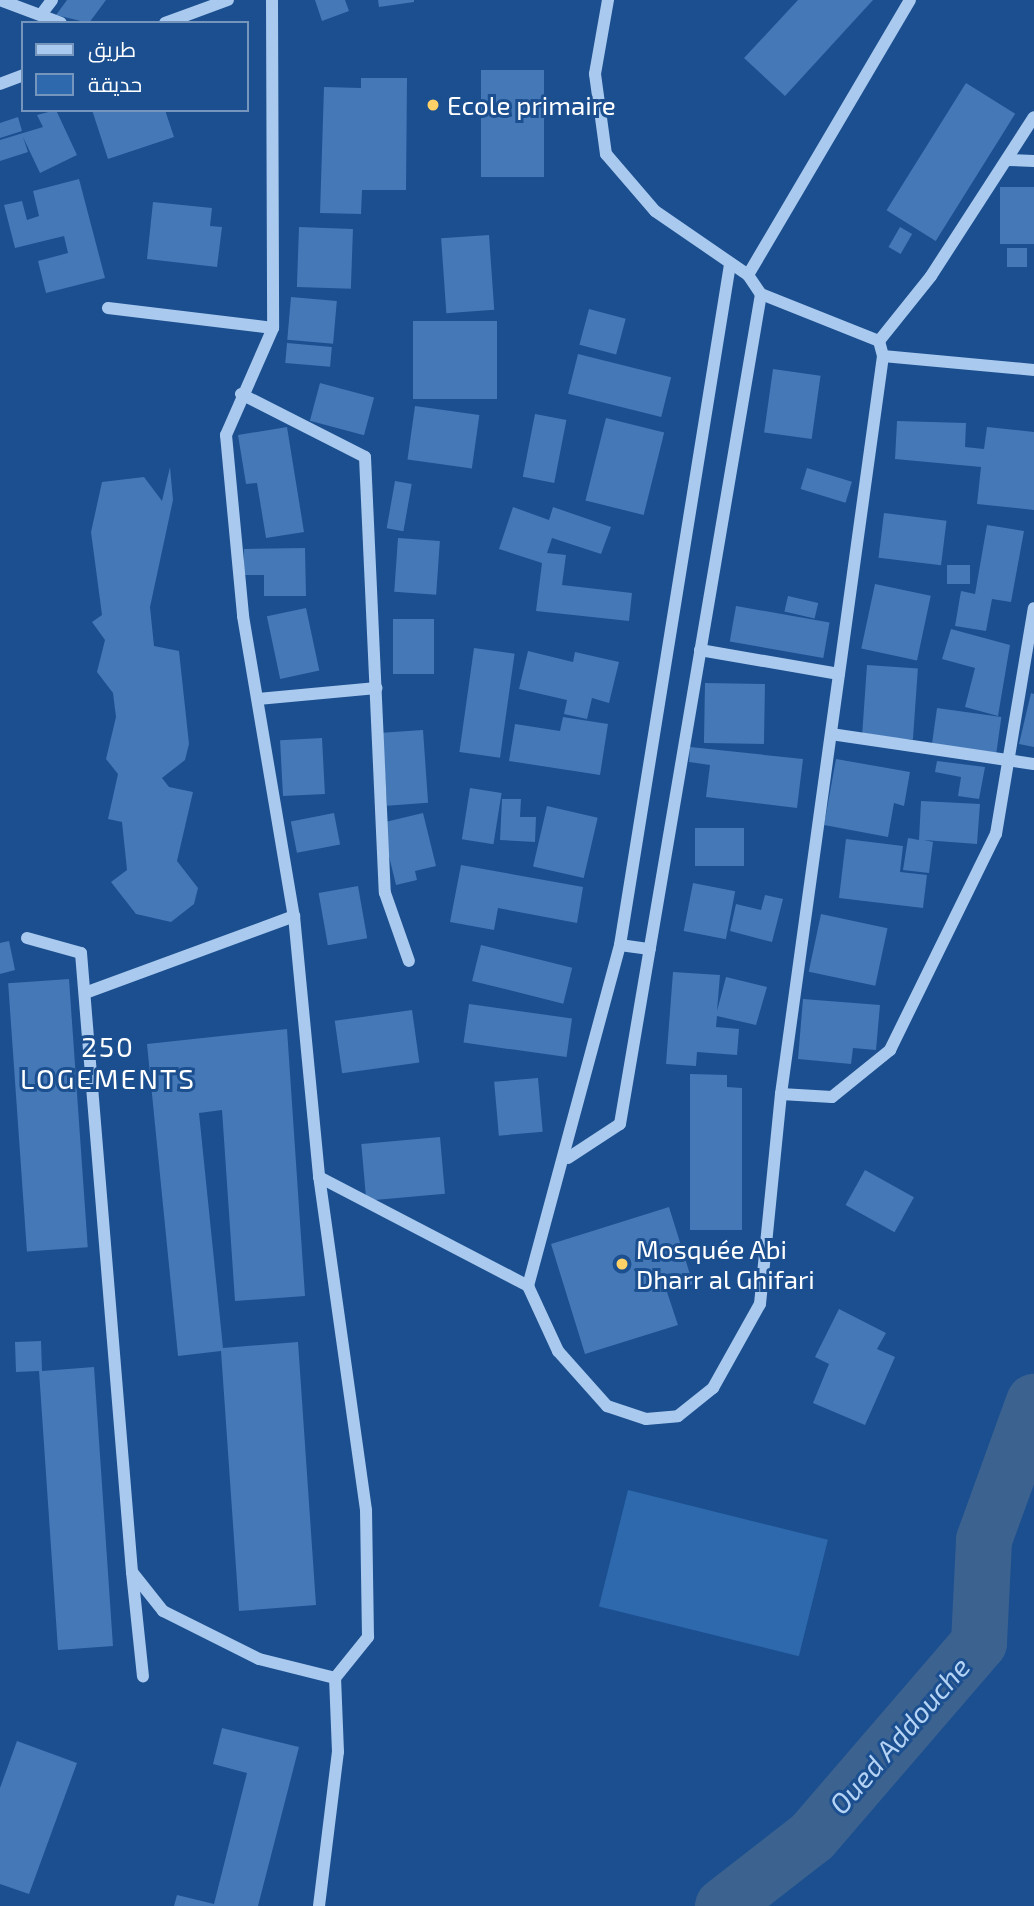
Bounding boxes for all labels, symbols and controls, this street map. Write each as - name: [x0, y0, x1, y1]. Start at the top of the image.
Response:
- legend: [21, 21, 248, 112]
- text: طريق: [88, 36, 136, 61]
- text: حديقة: [88, 71, 142, 96]
- place label: Ecole primaire: [447, 89, 616, 121]
- marker: Ecole primaire: [425, 97, 441, 113]
- district label: 250 LOGEMENTS: [21, 1029, 195, 1095]
- place label: Mosquée Abi Dharr al Ghifari: [636, 1233, 816, 1294]
- marker: Mosquée Abi Dharr al Ghifari: [614, 1256, 630, 1272]
- water label: Oued Addouche: [821, 1649, 977, 1821]

